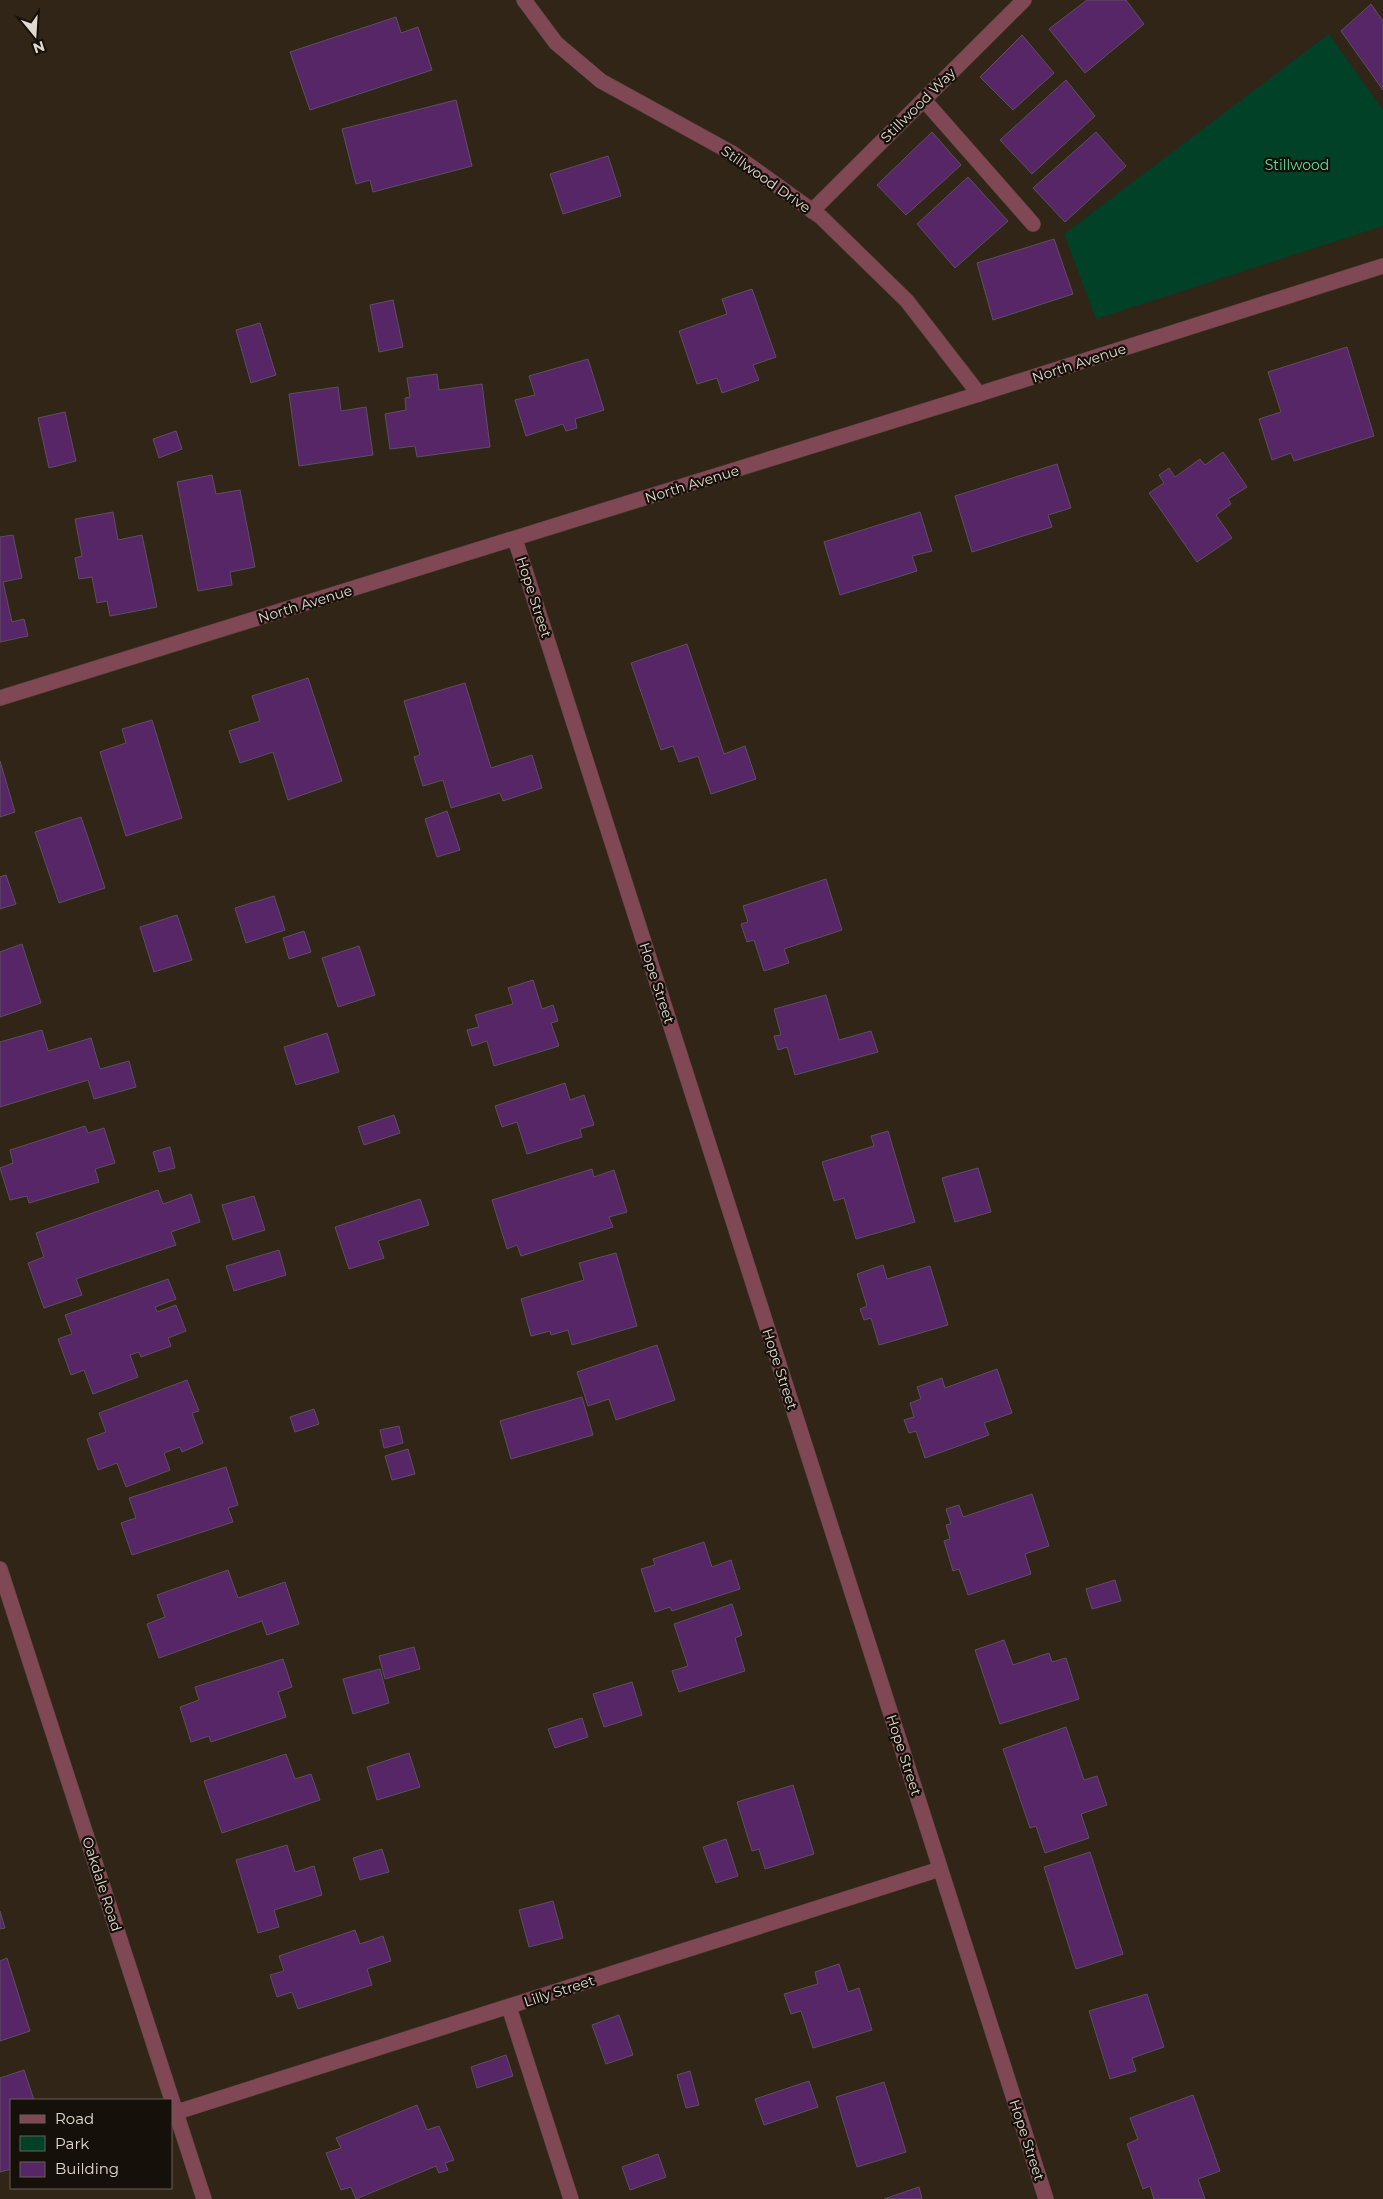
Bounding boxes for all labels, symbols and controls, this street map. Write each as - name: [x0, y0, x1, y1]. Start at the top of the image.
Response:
- north arrow: [10, 10, 60, 60]
- text: N: [31, 37, 47, 58]
- street label: Stillwood Way: [877, 63, 960, 146]
- street label: Stillwood Drive: [718, 141, 814, 217]
- park label: Stillwood: [1265, 156, 1329, 174]
- street label: North Avenue: [1030, 339, 1128, 387]
- street label: North Avenue: [643, 461, 741, 507]
- street label: Hope Street: [512, 554, 556, 640]
- street label: North Avenue: [256, 581, 354, 627]
- street label: Hope Street: [635, 940, 679, 1026]
- street label: Hope Street: [758, 1326, 802, 1412]
- street label: Hope Street: [882, 1712, 926, 1798]
- street label: Oakdale Road: [78, 1834, 126, 1934]
- street label: Lilly Street: [521, 1971, 597, 2011]
- street label: Hope Street: [1005, 2097, 1049, 2183]
- legend: [10, 2099, 172, 2189]
- text: Road: [55, 2109, 94, 2128]
- text: Park: [55, 2134, 89, 2153]
- text: Building: [55, 2159, 119, 2178]

